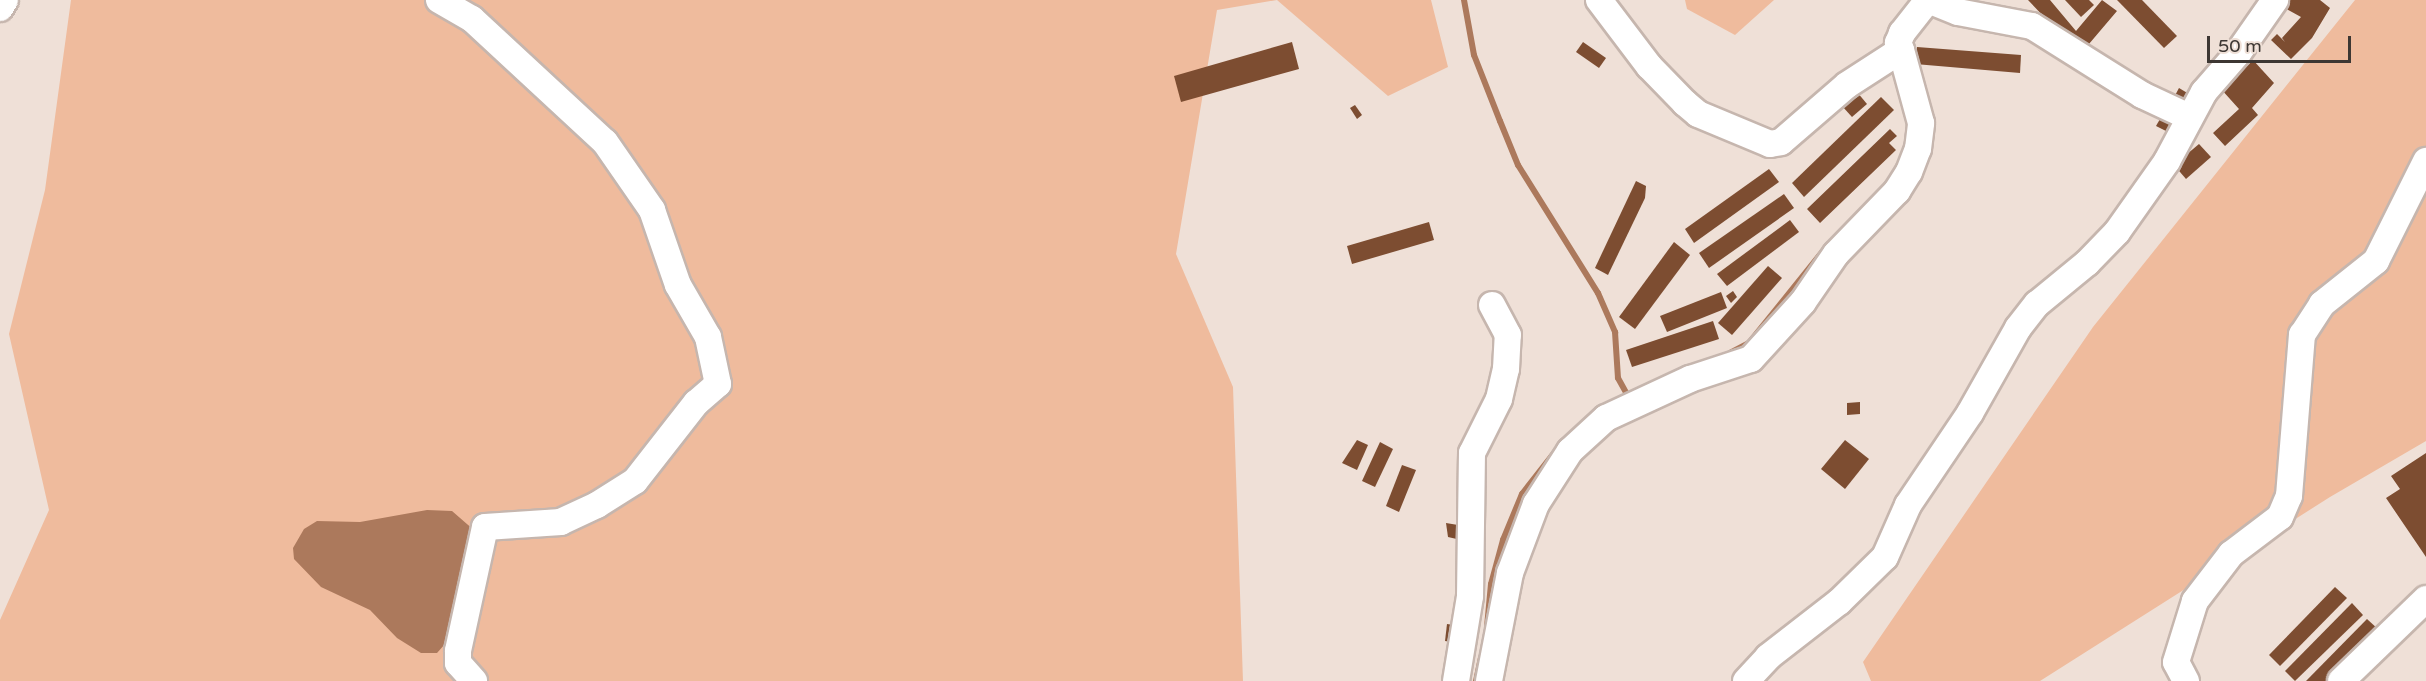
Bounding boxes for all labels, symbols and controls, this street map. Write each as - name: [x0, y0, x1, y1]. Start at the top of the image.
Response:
- scale bar: [2210, 24, 2354, 62]
- text: 50 m: [2218, 35, 2262, 57]

